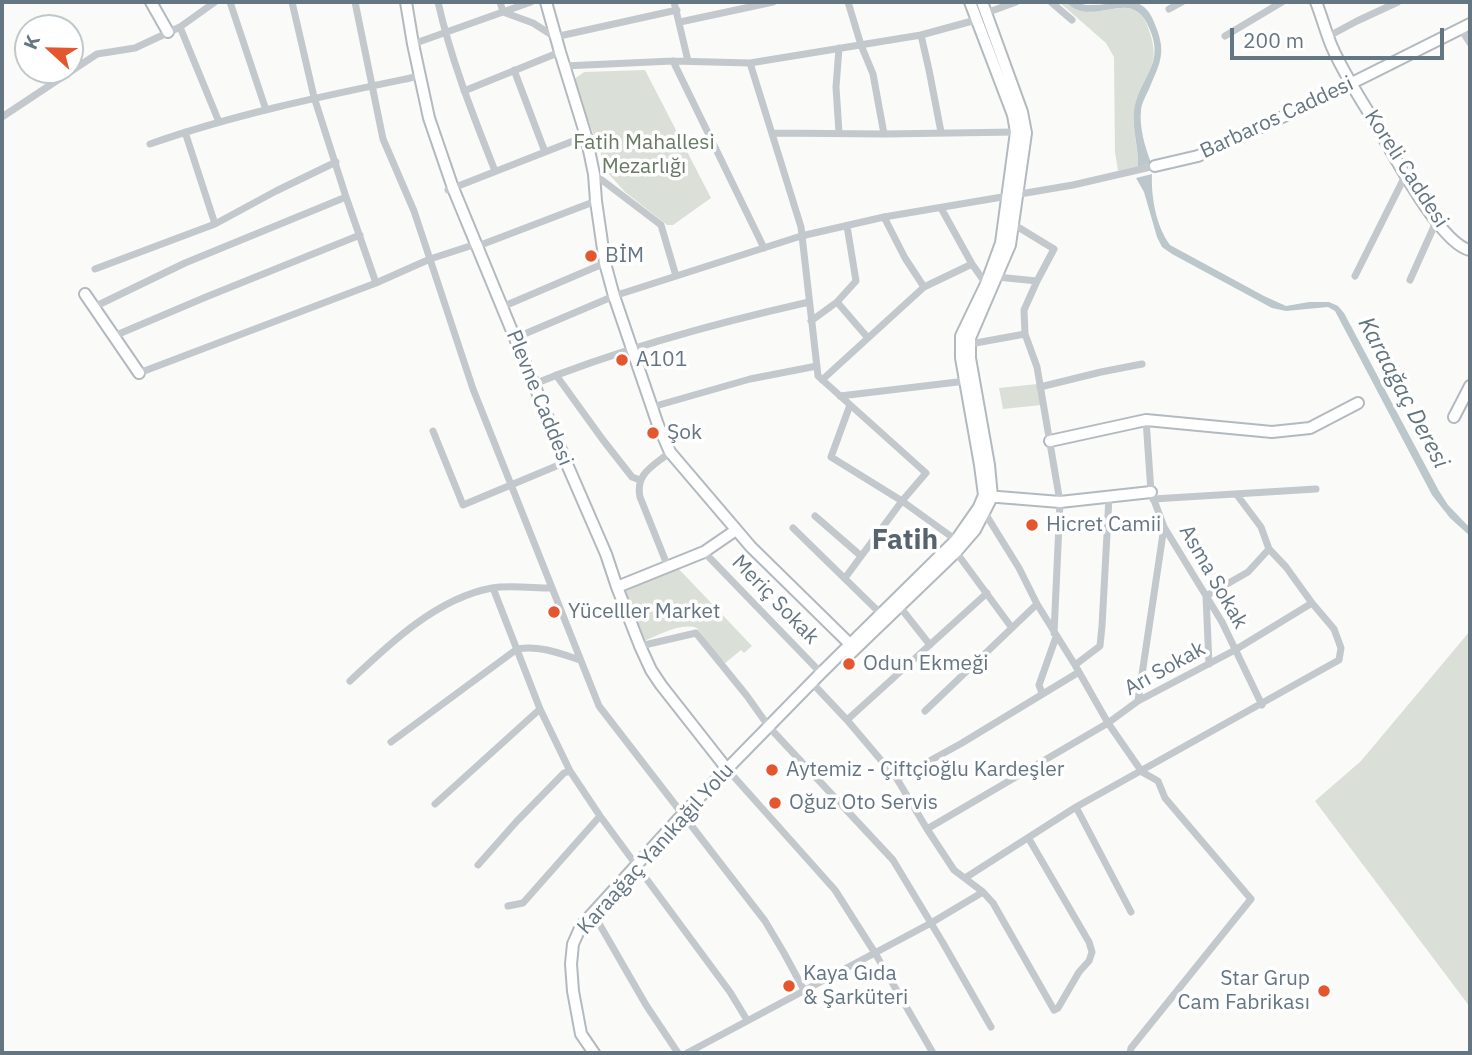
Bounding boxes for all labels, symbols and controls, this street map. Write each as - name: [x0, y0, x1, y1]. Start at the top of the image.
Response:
- north arrow: [14, 14, 84, 84]
- scale bar: [1234, 14, 1448, 58]
- text: 200 m: [1243, 26, 1304, 54]
- text: K: [18, 31, 45, 53]
- street label: Barbaros Caddesi: [1196, 71, 1358, 165]
- street label: Koreli Caddesi: [1359, 105, 1453, 233]
- park label: Fatih Mahallesi Mezarlığı: [573, 130, 715, 180]
- place label: BİM: [605, 243, 644, 269]
- marker: BİM: [583, 248, 599, 264]
- water label: Karaağaç Deresi: [1352, 313, 1454, 473]
- street label: Plevne Caddesi: [500, 326, 578, 470]
- place label: A101: [636, 347, 687, 373]
- marker: A101: [614, 352, 630, 368]
- place label: Şok: [667, 420, 702, 446]
- marker: Şok: [645, 425, 661, 441]
- place label: Hicret Camii: [1046, 512, 1161, 538]
- marker: Hicret Camii: [1024, 517, 1040, 533]
- street label: Asma Sokak: [1173, 521, 1253, 633]
- district label: Fatih: [872, 524, 938, 558]
- street label: Meriç Sokak: [726, 550, 824, 650]
- place label: Yücelller Market: [568, 599, 720, 625]
- marker: Yücelller Market: [546, 604, 562, 620]
- street label: Arı Sokak: [1120, 637, 1210, 701]
- place label: Odun Ekmeği: [863, 651, 988, 677]
- marker: Odun Ekmeği: [841, 656, 857, 672]
- place label: Aytemiz - Çiftçioğlu Kardeşler: [786, 757, 1064, 783]
- street label: Karaağaç Yanıkağıl Yolu: [572, 758, 740, 940]
- marker: Aytemiz - Çiftçioğlu Kardeşler: [764, 762, 780, 778]
- place label: Oğuz Oto Servis: [789, 790, 938, 816]
- marker: Oğuz Oto Servis: [767, 795, 783, 811]
- place label: Kaya Gıda & Şarküteri: [803, 961, 908, 1011]
- place label: Star Grup Cam Fabrikası: [1178, 966, 1310, 1016]
- marker: Kaya Gıda & Şarküteri: [781, 978, 797, 994]
- marker: Star Grup Cam Fabrikası: [1316, 983, 1332, 999]

